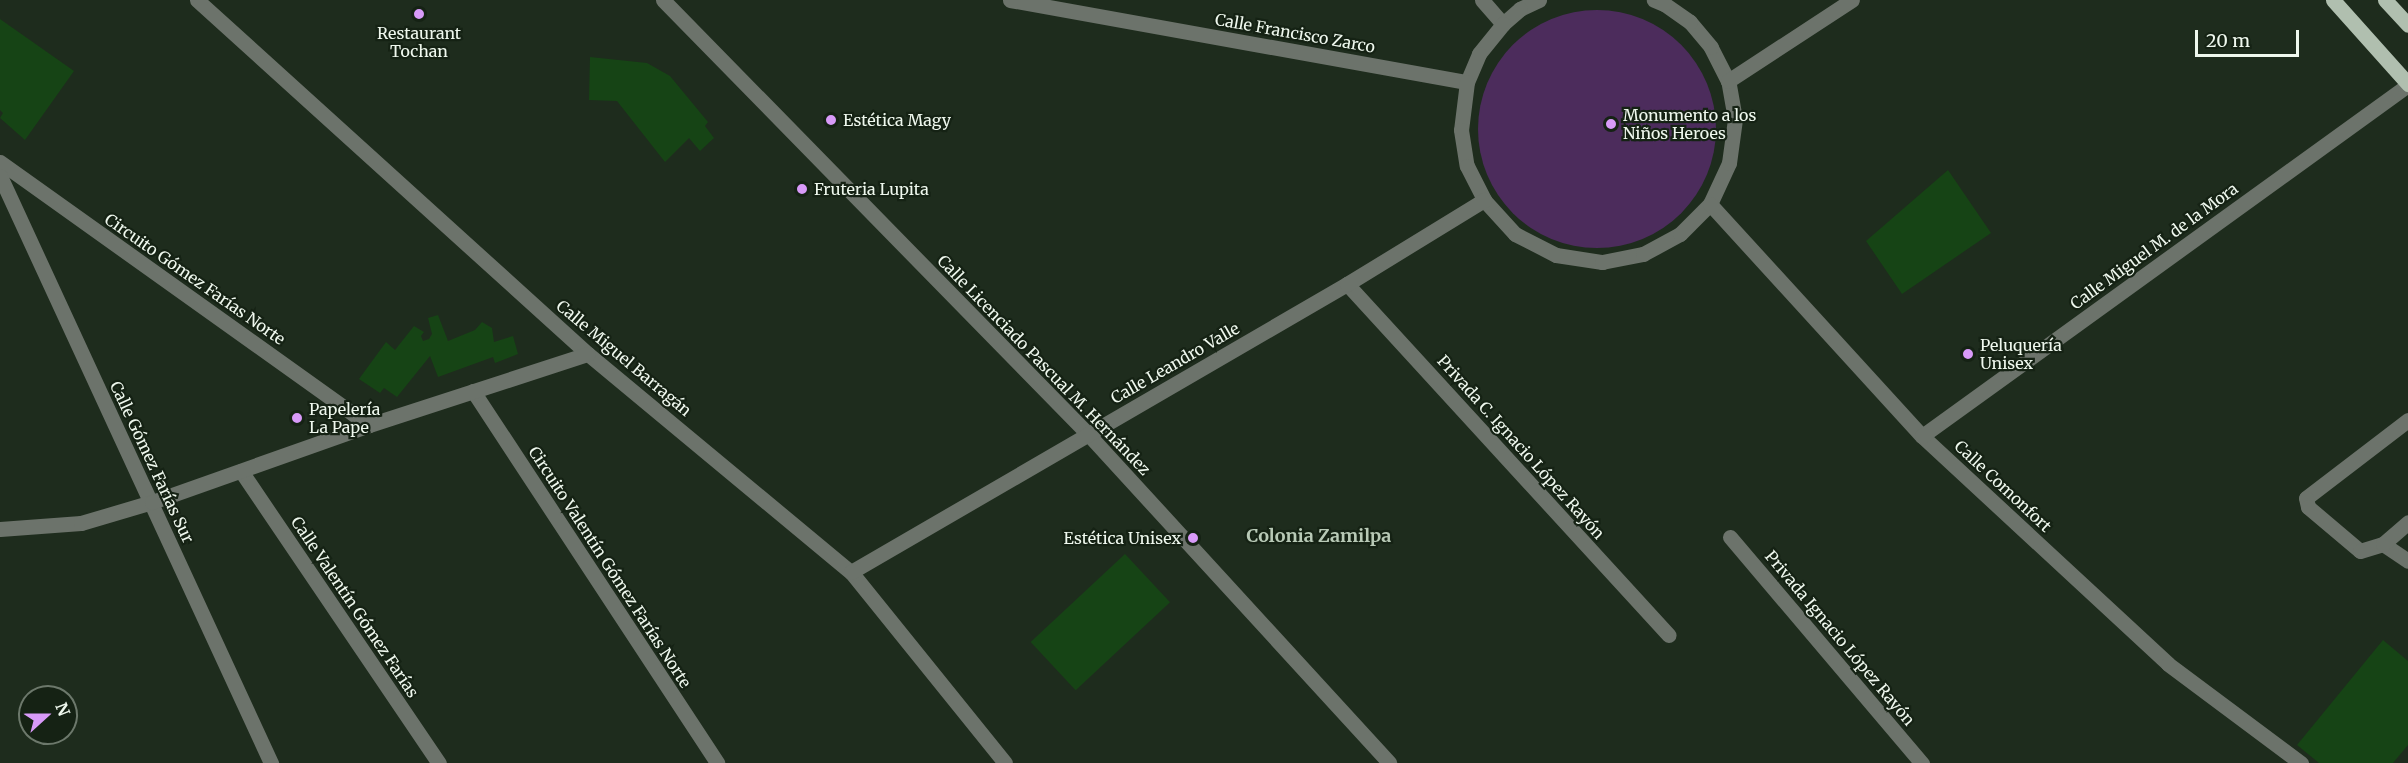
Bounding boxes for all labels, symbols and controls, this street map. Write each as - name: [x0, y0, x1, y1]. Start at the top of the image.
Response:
- marker: Restaurant Tochan: [412, 7, 426, 21]
- street label: Calle Francisco Zarco: [1213, 9, 1377, 57]
- scale bar: [2198, 18, 2302, 56]
- place label: Restaurant Tochan: [377, 23, 461, 61]
- text: 20 m: [2206, 29, 2250, 52]
- place label: Monumento a los Niños Heroes: [1623, 105, 1756, 143]
- place label: Estética Magy: [843, 110, 951, 130]
- marker: Estética Magy: [824, 113, 838, 127]
- marker: Monumento a los Niños Heroes: [1604, 117, 1618, 131]
- place label: Fruteria Lupita: [814, 179, 929, 199]
- street label: Calle Miguel M. de la Mora: [2067, 179, 2241, 313]
- marker: Fruteria Lupita: [795, 182, 809, 196]
- street label: Circuito Gómez Farías Norte: [101, 209, 289, 349]
- street label: Calle Licenciado Pascual M. Hernández: [934, 251, 1154, 479]
- street label: Calle Miguel Barragán: [553, 296, 695, 420]
- street label: Calle Leandro Valle: [1107, 318, 1243, 408]
- place label: Peluquería Unisex: [1980, 335, 2062, 373]
- marker: Peluquería Unisex: [1961, 347, 1975, 361]
- street label: Privada C. Ignacio López Rayón: [1433, 351, 1609, 543]
- street label: Calle Gómez Farías Sur: [106, 378, 198, 546]
- place label: Papelería La Pape: [309, 399, 380, 437]
- marker: Papelería La Pape: [290, 411, 304, 425]
- street label: Calle Comonfort: [1951, 436, 2055, 536]
- street label: Circuito Valentín Gómez Farías Norte: [525, 443, 695, 691]
- street label: Calle Valentín Gómez Farías: [287, 513, 423, 701]
- district label: Colonia Zamilpa: [1247, 525, 1391, 547]
- place label: Estética Unisex: [1064, 528, 1181, 548]
- marker: Estética Unisex: [1186, 531, 1200, 545]
- street label: Privada Ignacio López Rayón: [1761, 547, 1919, 729]
- north arrow: [18, 685, 78, 745]
- text: N: [51, 700, 75, 719]

